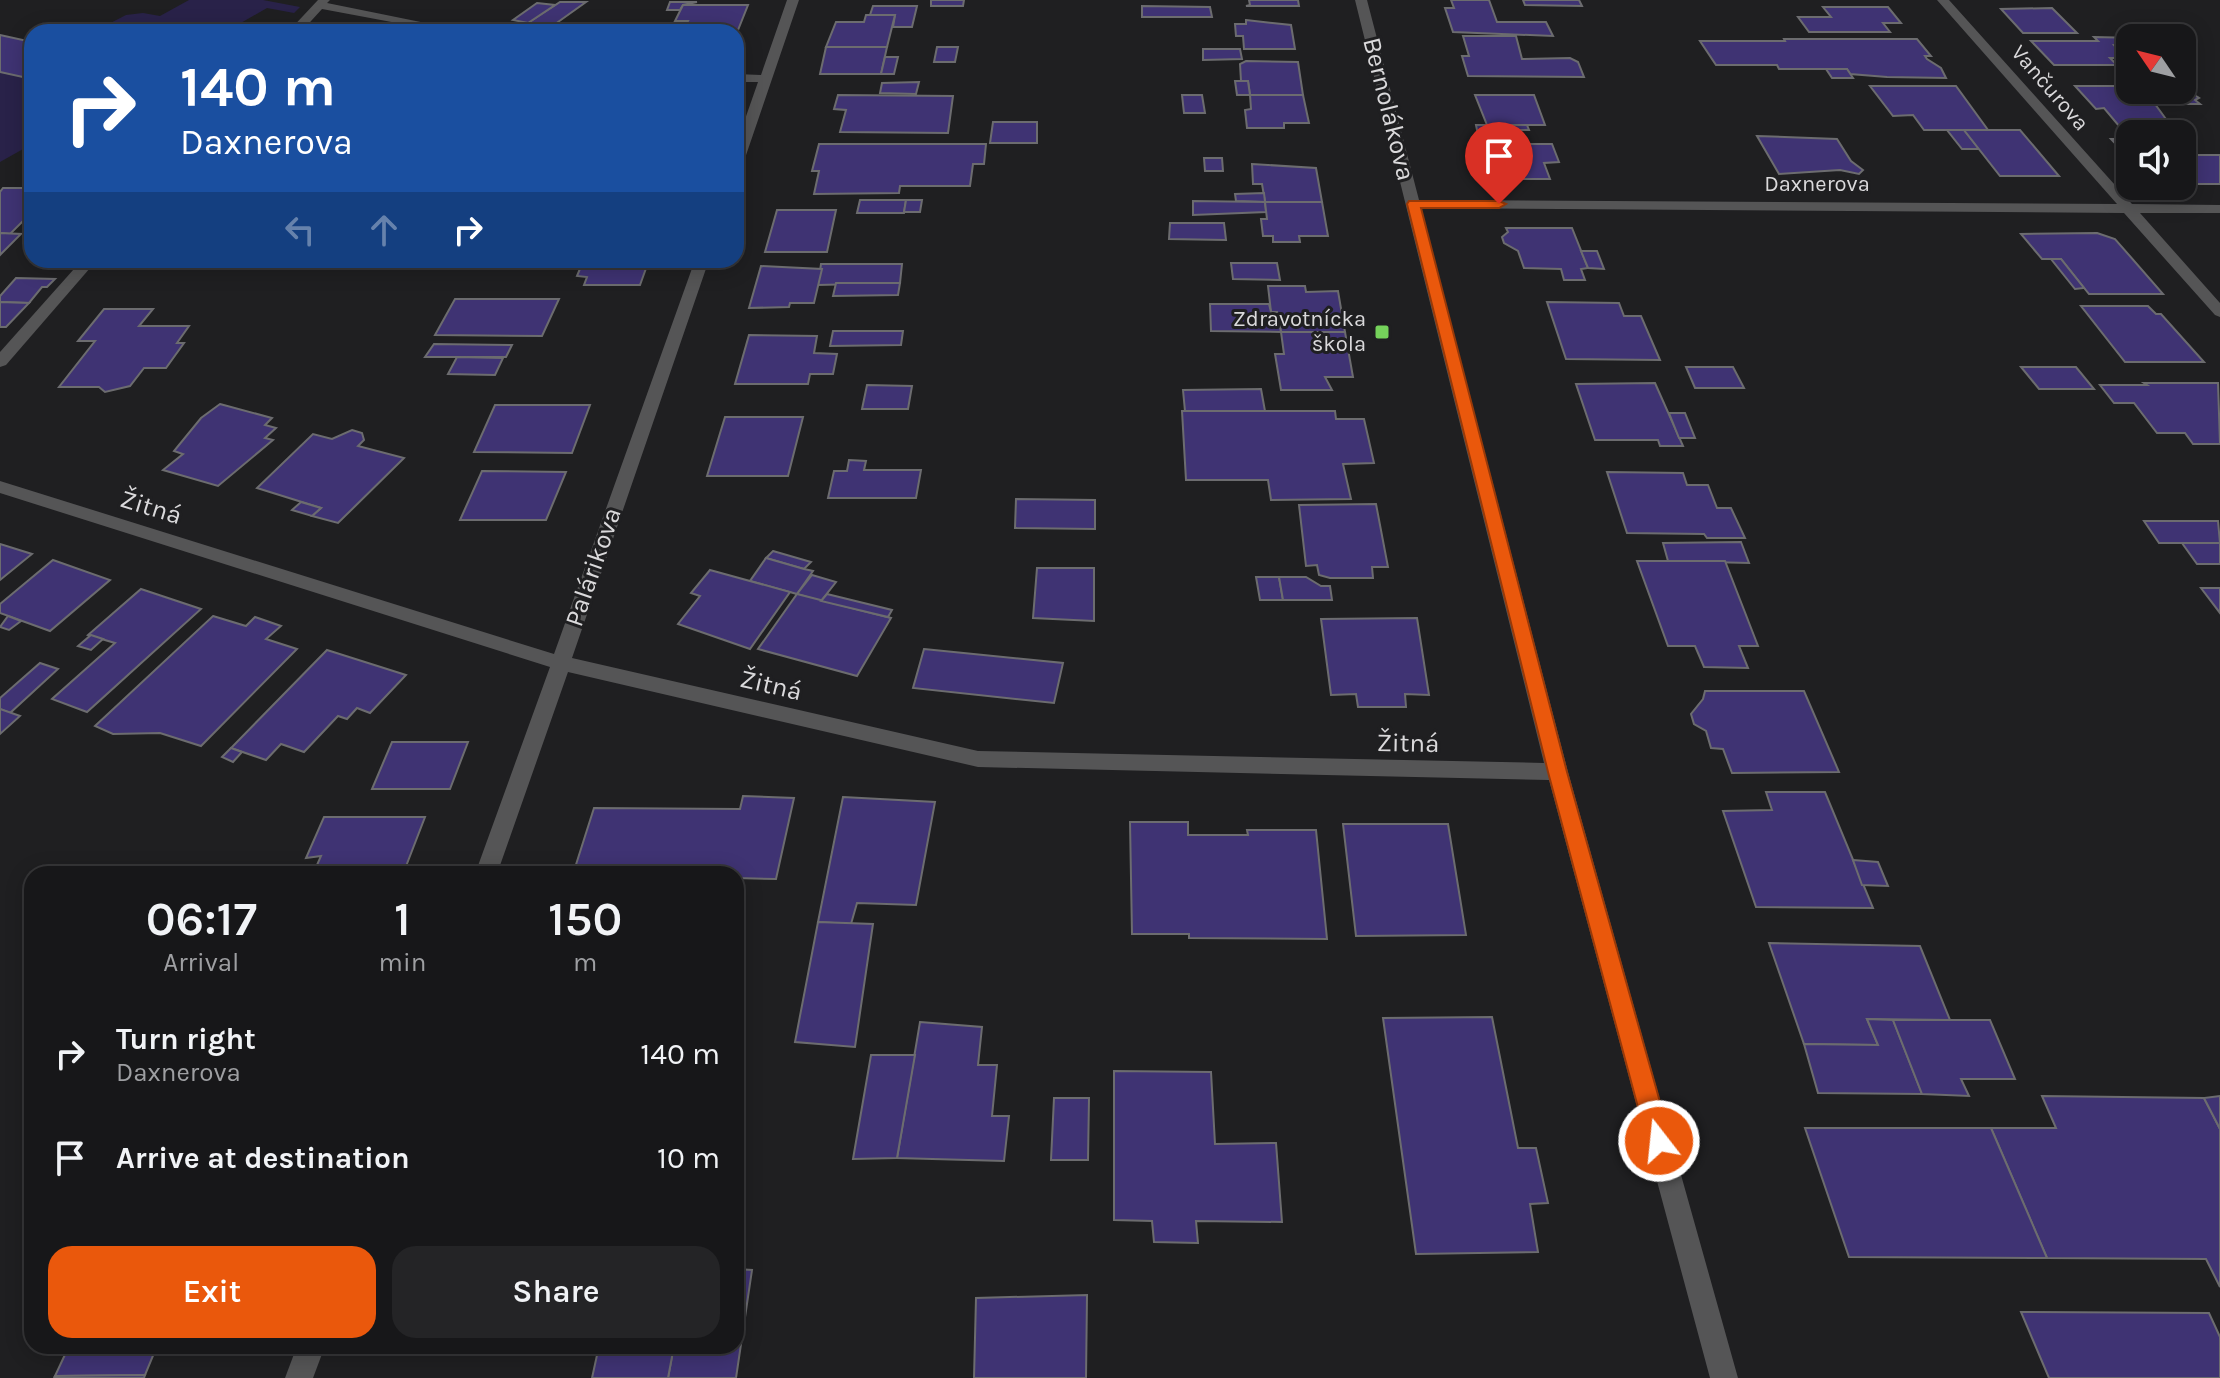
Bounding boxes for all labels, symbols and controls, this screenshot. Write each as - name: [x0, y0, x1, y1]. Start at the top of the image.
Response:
- north arrow: [2116, 24, 2196, 104]
- map controls: [2116, 24, 2196, 200]
- street label: Bernolákova: [1356, 34, 1422, 184]
- street label: Vančurova: [2006, 40, 2094, 136]
- text: 140 m: [180, 54, 336, 119]
- icon: right: [48, 56, 152, 160]
- button: sound: [2116, 120, 2196, 200]
- text: Daxnerova: [180, 121, 353, 163]
- pin: [1465, 122, 1533, 204]
- icon: arrive: [1477, 134, 1521, 178]
- street label: Daxnerova: [1764, 171, 1870, 197]
- icon: left: [278, 208, 322, 252]
- icon: ahead: [362, 208, 406, 252]
- icon: right: [446, 208, 490, 252]
- place label: Zdravotnícka škola: [1233, 306, 1366, 357]
- marker: Zdravotnícka škola: [1373, 323, 1391, 341]
- street label: Žitná: [116, 483, 186, 531]
- street label: Palárikova: [558, 503, 628, 631]
- street label: Žitná: [737, 663, 805, 707]
- street label: Žitná: [1376, 727, 1440, 759]
- text: 06:17: [146, 891, 257, 947]
- text: 1: [394, 891, 411, 947]
- text: 150: [548, 891, 622, 947]
- text: Arrival: [163, 947, 239, 978]
- text: min: [379, 947, 426, 978]
- text: m: [573, 947, 597, 978]
- text: Turn right: [116, 1021, 256, 1057]
- icon: right: [48, 1032, 92, 1076]
- text: 140 m: [640, 1036, 720, 1072]
- text: Daxnerova: [116, 1057, 241, 1088]
- position arrow: [1617, 1099, 1701, 1183]
- icon: arrive: [48, 1136, 92, 1180]
- text: Arrive at destination: [116, 1140, 410, 1176]
- text: 10 m: [657, 1140, 720, 1176]
- button: Exit: [48, 1246, 376, 1338]
- button: Share: [392, 1246, 720, 1338]

